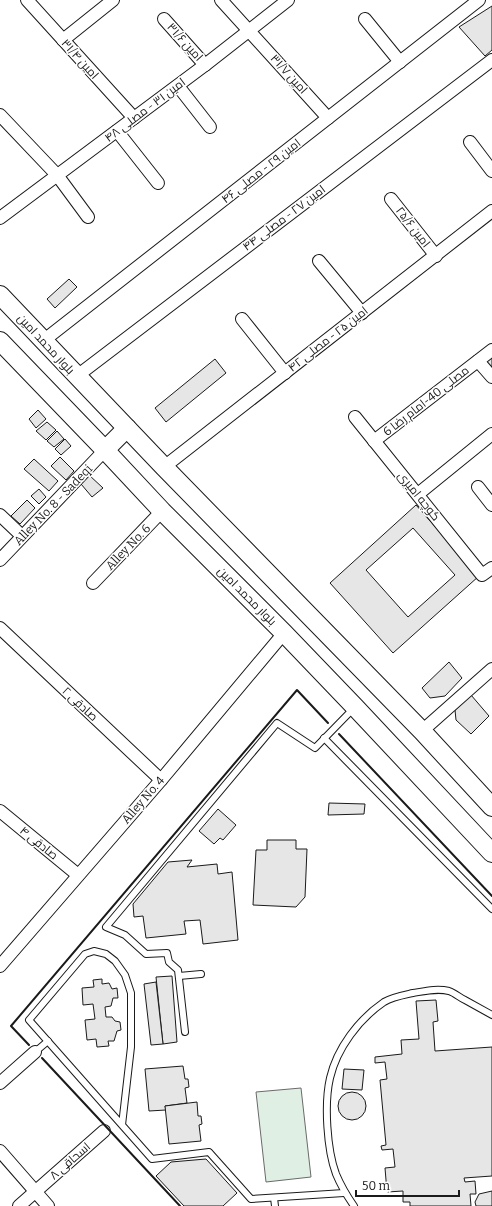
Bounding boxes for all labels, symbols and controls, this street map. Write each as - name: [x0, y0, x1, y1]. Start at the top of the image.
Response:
- street label: امین ۳۱/۶: [164, 20, 206, 64]
- street label: امین ۳۱/۴: [58, 36, 102, 82]
- street label: امین ۳۱/۷: [268, 51, 310, 97]
- street label: امین ۳۱ - مصلی ۴۸: [102, 75, 188, 145]
- street label: امین ۲۹ - مصلی ۴۶: [219, 136, 303, 206]
- street label: امین ۲۷ - مصلی ۴۴: [240, 182, 328, 254]
- street label: امین ۲۵/۶: [393, 204, 433, 250]
- street label: امین ۲۵ - مصلی ۴۲: [285, 304, 371, 374]
- street label: بلوار محمد امین: [15, 311, 77, 377]
- street label: مصلی 40-امام رضا 6: [380, 363, 472, 440]
- street label: Alley No. 8 - Sadeqi: [11, 462, 95, 548]
- street label: کوچه امیری: [393, 469, 443, 525]
- street label: Alley No. 6: [103, 521, 153, 573]
- street label: بلوار محمد امین: [215, 564, 279, 628]
- street label: صادقی ۲: [59, 684, 101, 724]
- street label: Alley No. 4: [119, 773, 167, 827]
- street label: صادقی ۴: [17, 823, 61, 863]
- street label: اسحاقی ۸: [47, 1140, 93, 1182]
- scale bar: [356, 1172, 459, 1198]
- text: 50 m: [362, 1179, 391, 1193]

